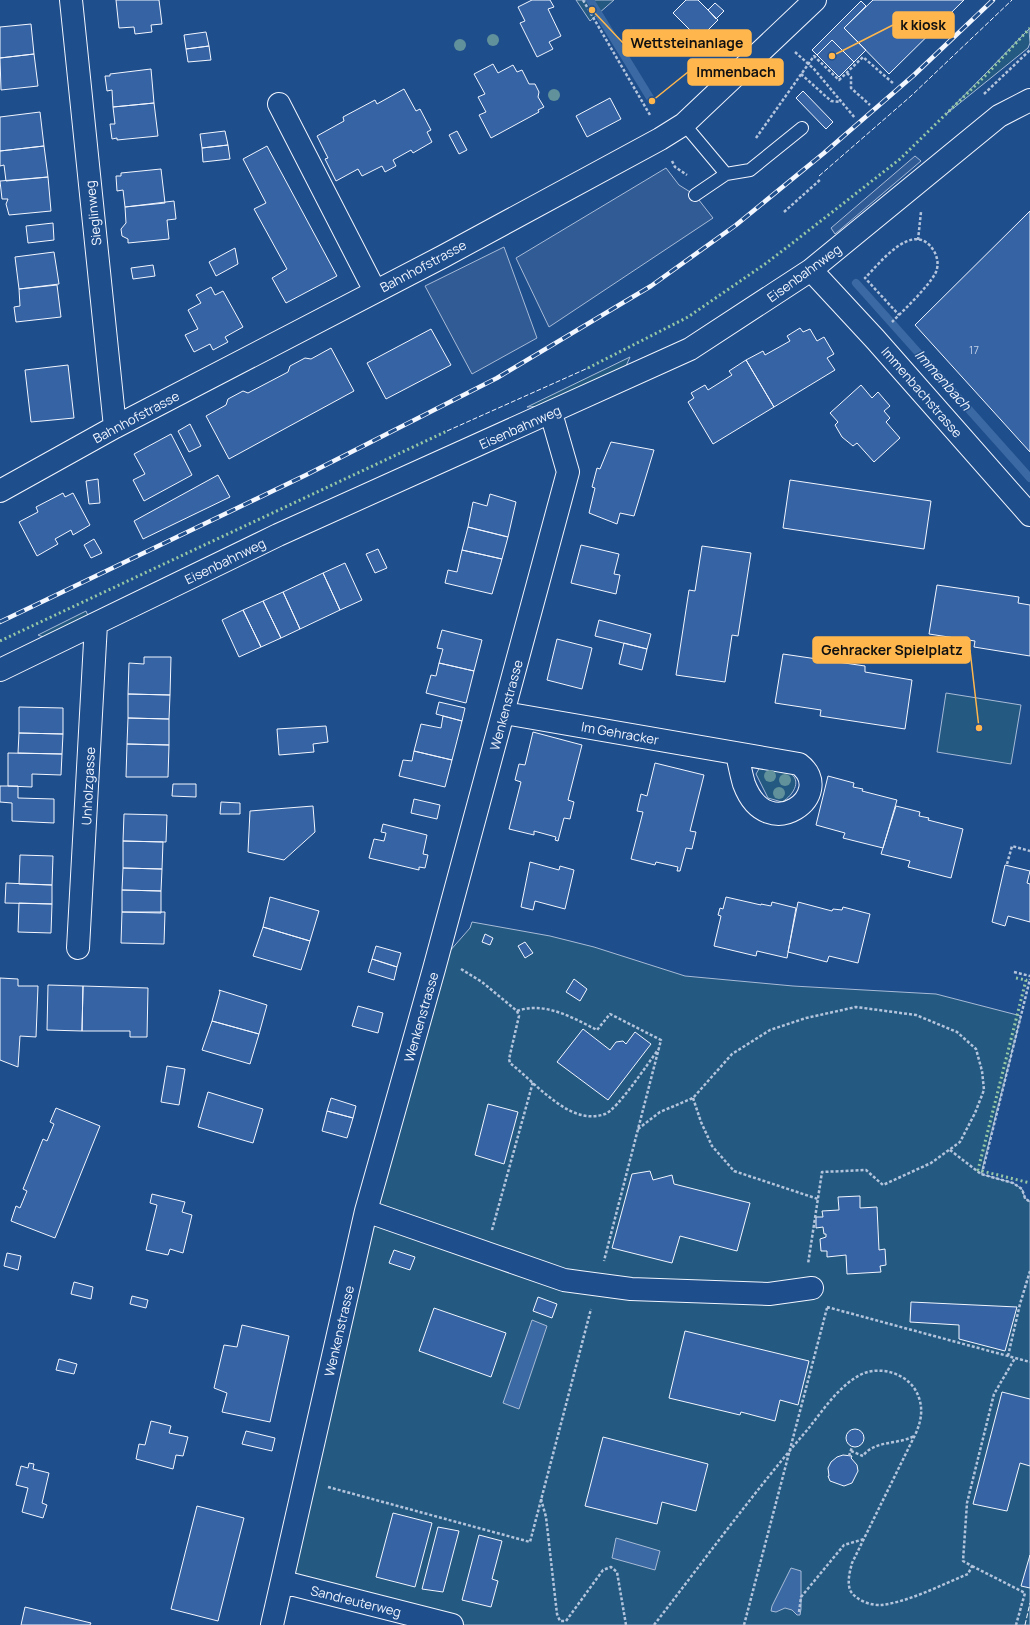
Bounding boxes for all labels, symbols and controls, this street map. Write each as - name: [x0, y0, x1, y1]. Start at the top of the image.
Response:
- callout: k kiosk: [893, 12, 954, 38]
- text: k kiosk: [900, 15, 946, 34]
- callout: Wettsteinanlage: [623, 30, 751, 56]
- text: Wettsteinanlage: [631, 33, 743, 52]
- callout: Immenbach: [688, 59, 783, 85]
- text: Immenbach: [696, 62, 776, 81]
- street label: Sieglinweg: [81, 180, 105, 246]
- street label: Bahnhofstrasse: [377, 235, 470, 296]
- street label: Eisenbahnweg: [763, 240, 845, 306]
- house number: 17: [969, 342, 979, 357]
- street label: Immenbachstrasse: [878, 343, 967, 442]
- water label: Immenbach: [911, 345, 976, 415]
- street label: Bahnhofstrasse: [90, 386, 183, 447]
- street label: Eisenbahnweg: [476, 401, 564, 453]
- street label: Eisenbahnweg: [182, 534, 268, 588]
- callout: Gehracker Spielplatz: [813, 637, 970, 663]
- text: Gehracker Spielplatz: [821, 640, 963, 659]
- street label: Wenkenstrasse: [485, 657, 527, 752]
- street label: Im Gehracker: [580, 717, 661, 749]
- street label: Unholzgasse: [77, 746, 99, 826]
- street label: Wenkenstrasse: [400, 969, 443, 1064]
- street label: Wenkenstrasse: [320, 1283, 358, 1378]
- street label: Sandreuterweg: [309, 1581, 403, 1621]

